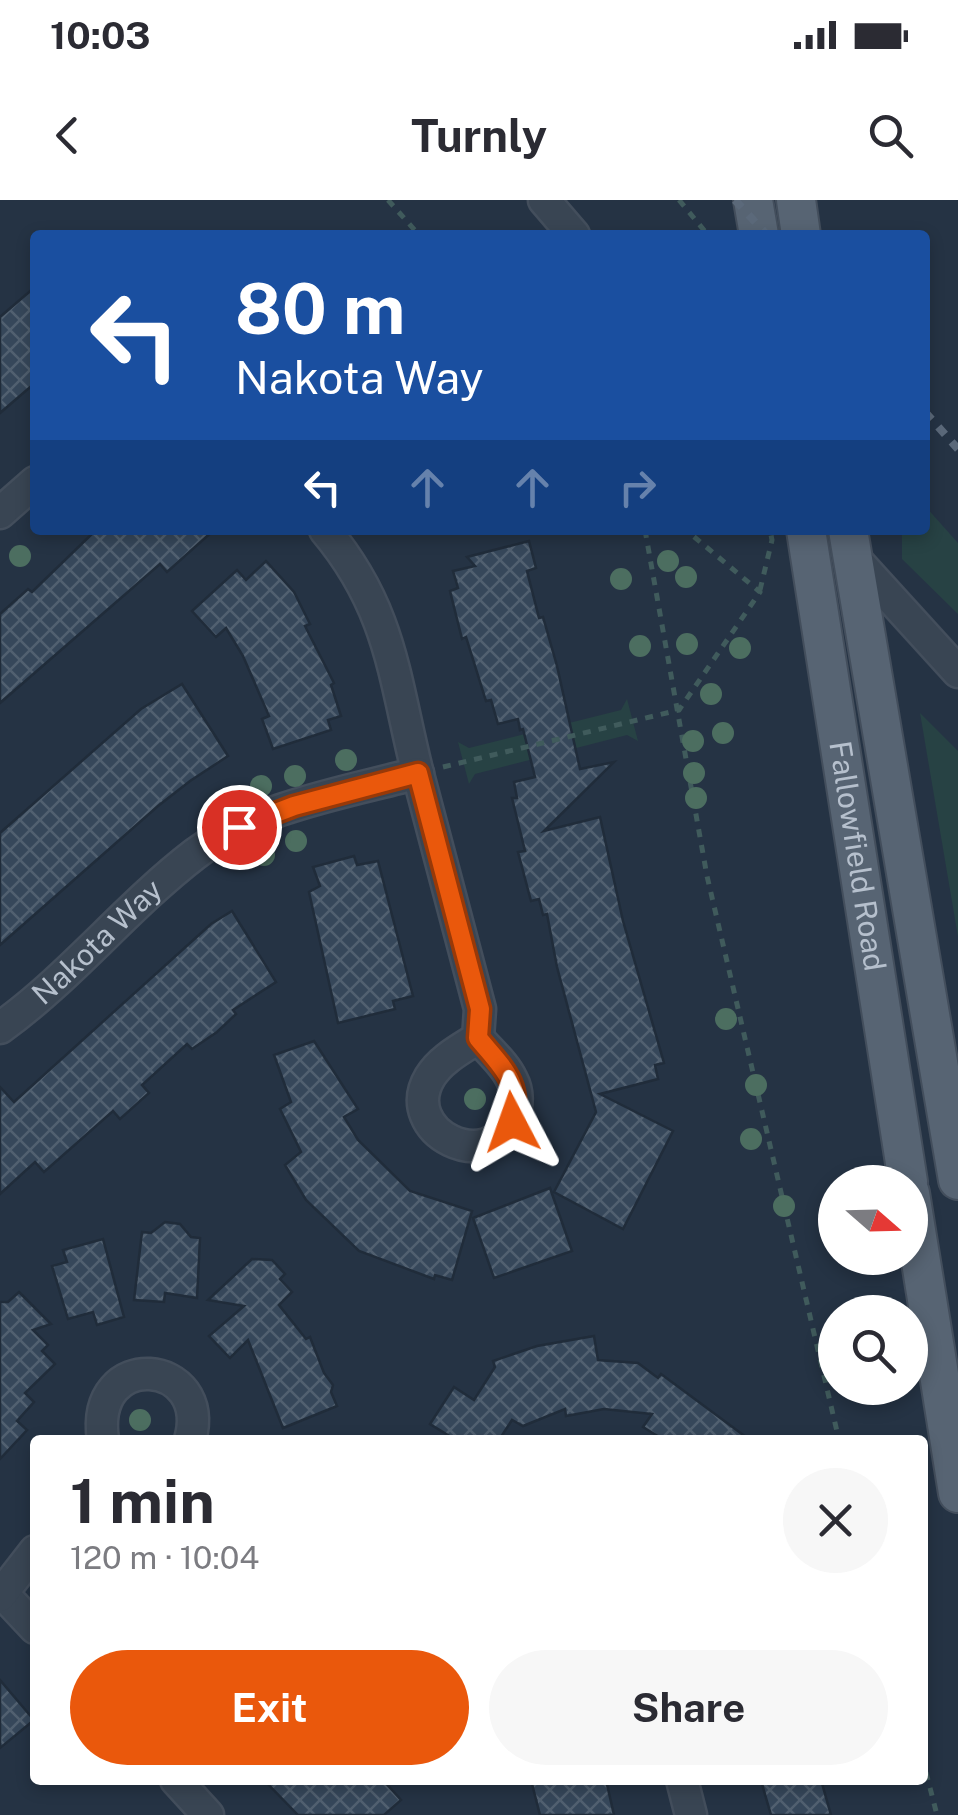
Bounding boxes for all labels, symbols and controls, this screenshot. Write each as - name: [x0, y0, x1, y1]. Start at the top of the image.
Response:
- text: 10:03: [50, 13, 151, 58]
- icon: back: [40, 108, 95, 163]
- icon: search: [863, 108, 918, 163]
- text: Turnly: [411, 109, 547, 162]
- text: 80 m: [235, 267, 405, 350]
- icon: left: [70, 270, 200, 400]
- text: Nakota Way: [235, 351, 484, 404]
- icon: left: [295, 460, 350, 515]
- icon: ahead: [400, 460, 455, 515]
- icon: ahead: [505, 460, 560, 515]
- icon: right: [610, 460, 665, 515]
- street label: Fallowfield Road: [822, 738, 894, 973]
- pin: [197, 785, 282, 870]
- icon: arrive: [212, 800, 267, 855]
- street label: Nakota Way: [24, 871, 169, 1012]
- position arrow: [460, 1070, 564, 1174]
- north arrow: [818, 1165, 928, 1275]
- map controls: [818, 1165, 928, 1405]
- button: search: [818, 1295, 928, 1405]
- text: 1 min: [70, 1466, 215, 1537]
- button: close: [783, 1468, 888, 1573]
- text: 120 m · 10:04: [70, 1539, 259, 1576]
- button: Exit: [70, 1650, 469, 1765]
- button: Share: [489, 1650, 888, 1765]

